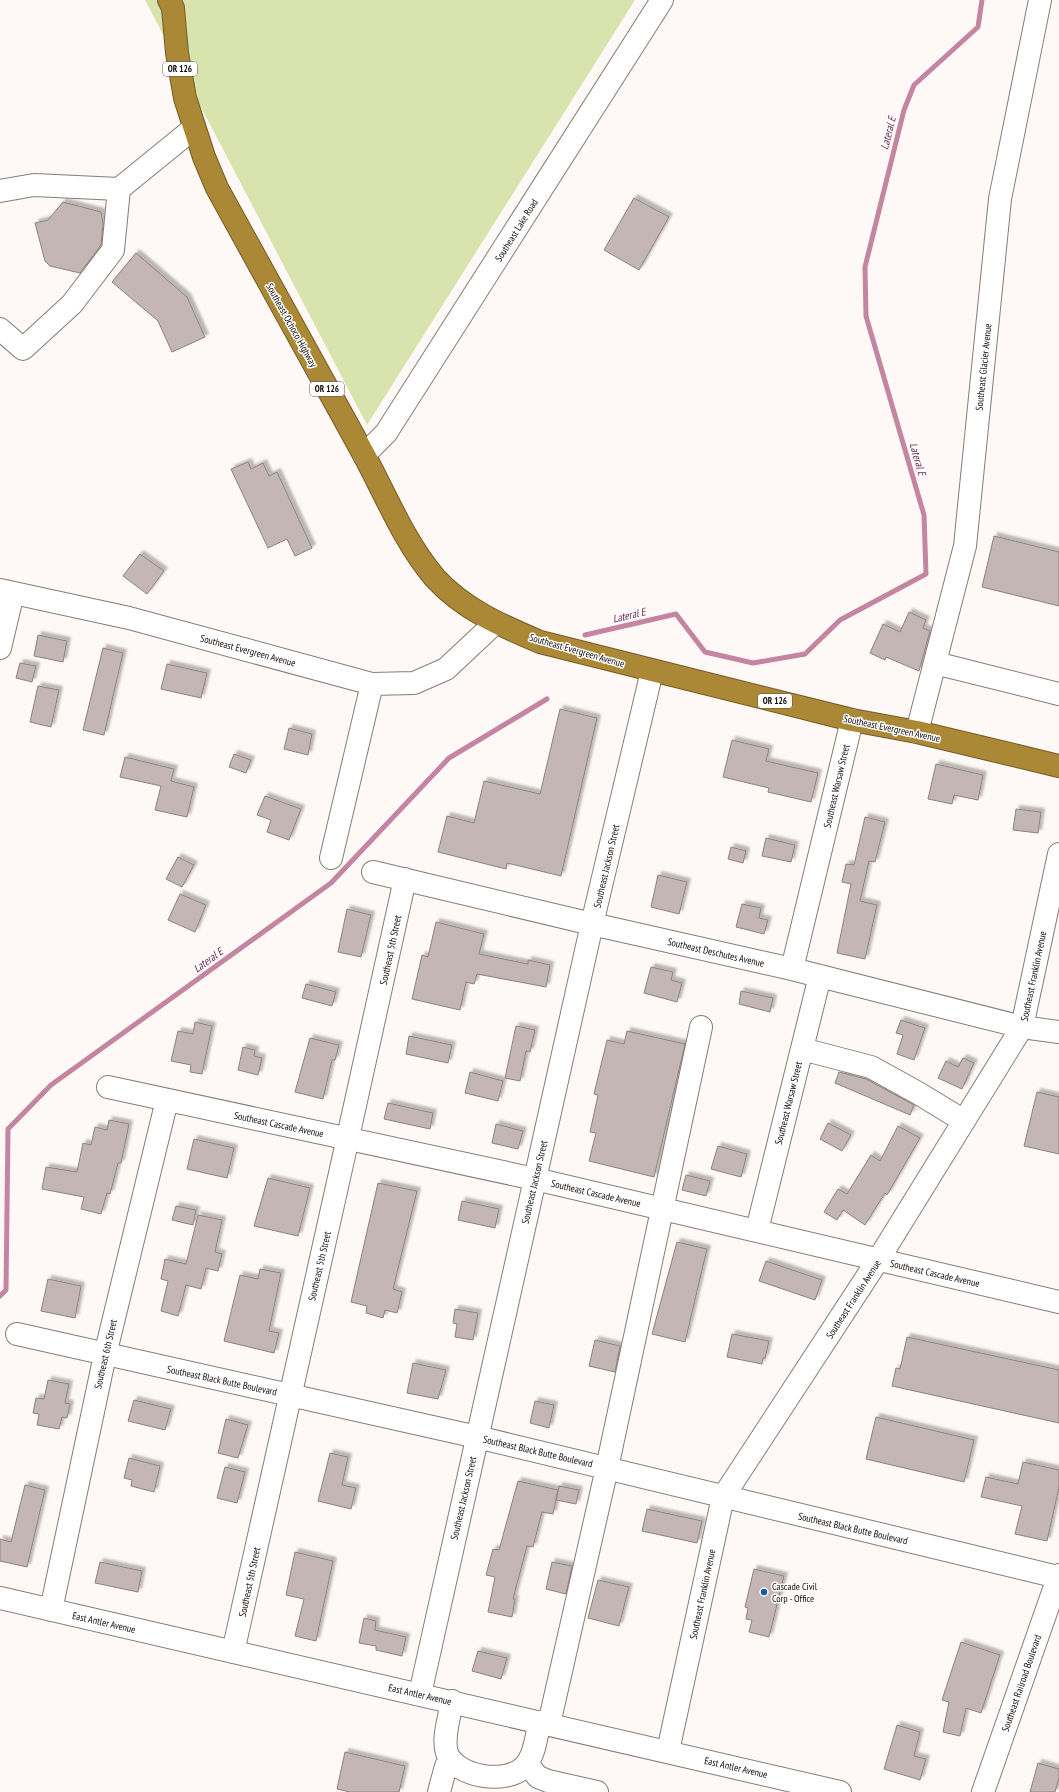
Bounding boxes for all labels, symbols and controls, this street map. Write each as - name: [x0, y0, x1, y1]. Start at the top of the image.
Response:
- road number: OR 126: [163, 62, 197, 76]
- water label: Lateral E: [877, 113, 899, 151]
- street label: Southeast Lake Road: [492, 196, 541, 264]
- street label: Southeast Ochoco Highway: [263, 281, 320, 370]
- street label: Southeast Glacier Avenue: [972, 323, 995, 411]
- road number: OR 126: [310, 382, 344, 396]
- water label: Lateral E: [907, 441, 930, 479]
- water label: Lateral E: [611, 604, 649, 626]
- street label: Southeast Evergreen Avenue: [199, 631, 297, 669]
- street label: Southeast Evergreen Avenue: [528, 631, 626, 670]
- road number: OR 126: [758, 694, 792, 708]
- street label: Southeast Evergreen Avenue: [842, 712, 941, 745]
- street label: Southeast Warsaw Street: [821, 743, 852, 829]
- street label: Southeast Jackson Street: [591, 823, 622, 909]
- street label: Southeast 5th Street: [377, 914, 404, 986]
- street label: Southeast Franklin Avenue: [1018, 930, 1049, 1022]
- street label: Southeast Deschutes Avenue: [666, 935, 766, 970]
- water label: Lateral E: [190, 943, 227, 975]
- street label: Southeast Warsaw Street: [772, 1060, 805, 1146]
- street label: Southeast Cascade Avenue: [233, 1109, 325, 1140]
- street label: Southeast Jackson Street: [519, 1139, 550, 1225]
- street label: Southeast Cascade Avenue: [550, 1177, 642, 1210]
- street label: Southeast 5th Street: [305, 1230, 334, 1302]
- street label: Southeast Franklin Avenue: [823, 1257, 884, 1341]
- street label: Southeast Cascade Avenue: [889, 1257, 981, 1290]
- street label: Southeast 6th Street: [91, 1318, 120, 1390]
- street label: Southeast Black Butte Boulevard: [166, 1362, 278, 1399]
- street label: Southeast Black Butte Boulevard: [482, 1433, 594, 1470]
- street label: Southeast Jackson Street: [448, 1455, 479, 1541]
- street label: Southeast Black Butte Boulevard: [797, 1510, 909, 1547]
- street label: Southeast 5th Street: [236, 1546, 263, 1618]
- street label: Southeast Franklin Avenue: [687, 1548, 718, 1640]
- place label: Cascade Civil Corp - Office: [772, 1580, 818, 1605]
- marker: Cascade Civil Corp - Office: [759, 1587, 769, 1597]
- street label: East Antler Avenue: [71, 1609, 137, 1636]
- street label: Southeast Railroad Boulevard: [999, 1633, 1044, 1733]
- street label: East Antler Avenue: [387, 1681, 453, 1708]
- street label: East Antler Avenue: [703, 1754, 769, 1781]

